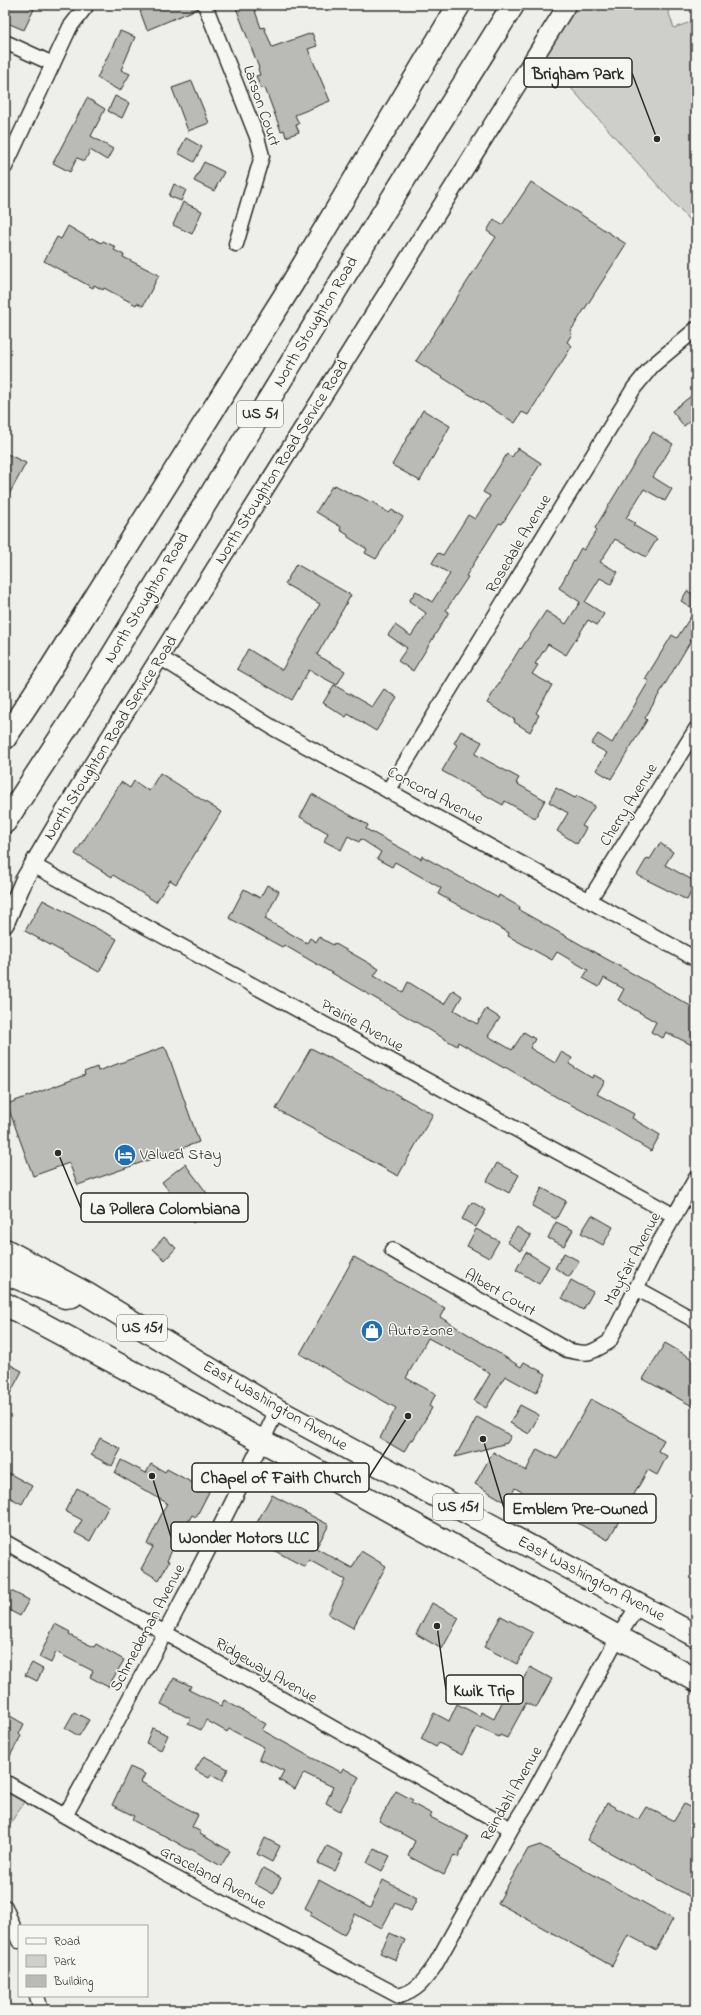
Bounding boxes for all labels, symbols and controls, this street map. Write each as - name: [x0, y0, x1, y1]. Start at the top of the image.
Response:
- callout: Brigham Park: [524, 58, 632, 87]
- street label: Larson Court: [236, 62, 286, 150]
- text: Brigham Park: [531, 62, 625, 89]
- street label: North Stoughton Road: [267, 252, 365, 392]
- street label: North Stoughton Road Service Road: [209, 355, 355, 569]
- road number: US 51: [237, 401, 283, 427]
- street label: Rosedale Avenue: [480, 489, 559, 598]
- street label: North Stoughton Road: [98, 528, 196, 668]
- street label: North Stoughton Road Service Road: [38, 631, 184, 845]
- street label: Cherry Avenue: [594, 758, 665, 851]
- street label: Concord Avenue: [382, 760, 488, 832]
- street label: Prairie Avenue: [316, 993, 409, 1059]
- hotel icon: Valued Stay: [112, 1142, 138, 1168]
- place label: Valued Stay: [139, 1143, 221, 1167]
- callout: La Pollera Colombiana: [81, 1193, 248, 1222]
- text: La Pollera Colombiana: [90, 1197, 240, 1222]
- street label: Mayfair Avenue: [598, 1207, 668, 1310]
- street label: Albert Court: [460, 1263, 541, 1323]
- road number: US 151: [117, 1315, 167, 1341]
- shop icon: AutoZone: [359, 1318, 385, 1344]
- place label: AutoZone: [388, 1319, 454, 1343]
- street label: East Washington Avenue: [198, 1355, 353, 1458]
- callout: Chapel of Faith Church: [192, 1463, 369, 1492]
- text: Chapel of Faith Church: [201, 1466, 361, 1491]
- road number: US 151: [433, 1494, 483, 1520]
- callout: Emblem Pre-Owned: [504, 1494, 656, 1523]
- text: Emblem Pre-Owned: [512, 1497, 648, 1522]
- callout: Wonder Motors LLC: [171, 1522, 318, 1551]
- text: Wonder Motors LLC: [179, 1526, 310, 1551]
- street label: East Washington Avenue: [513, 1530, 670, 1628]
- street label: Schmedeman Avenue: [104, 1559, 192, 1696]
- street label: Ridgeway Avenue: [210, 1632, 322, 1711]
- callout: Kwik Trip: [446, 1675, 523, 1704]
- text: Kwik Trip: [453, 1679, 515, 1704]
- street label: Reindahl Avenue: [475, 1741, 549, 1846]
- street label: Graceland Avenue: [155, 1840, 271, 1917]
- legend: [18, 1925, 148, 1997]
- text: Road: [54, 1933, 80, 1951]
- text: Park: [54, 1953, 76, 1971]
- text: Building: [53, 1973, 93, 1992]

